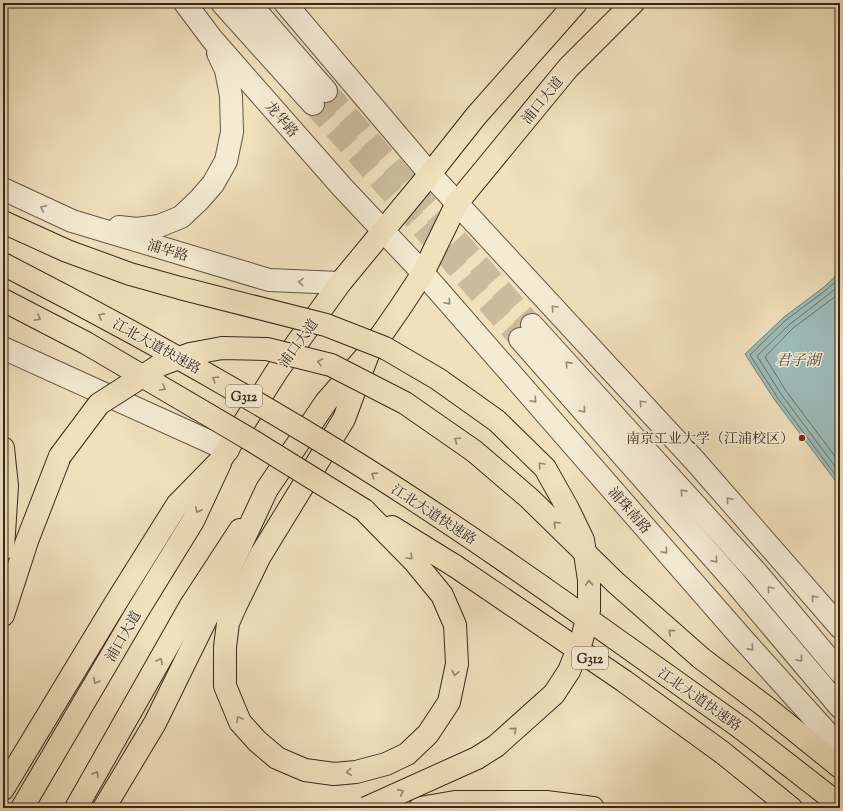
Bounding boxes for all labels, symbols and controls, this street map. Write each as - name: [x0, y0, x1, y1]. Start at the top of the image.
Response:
- street label: 浦口大道: [518, 73, 569, 129]
- street label: 龙华路: [259, 98, 302, 143]
- one-way arrow: [40, 205, 47, 213]
- street label: 浦华路: [144, 236, 190, 268]
- one-way arrow: [298, 277, 304, 286]
- one-way arrow: [444, 297, 451, 305]
- one-way arrow: [551, 305, 558, 312]
- one-way arrow: [33, 313, 41, 321]
- one-way arrow: [98, 313, 106, 321]
- street label: 江北大道快速路: [108, 315, 204, 380]
- street label: 浦口大道: [275, 316, 324, 373]
- water label: 君子湖: [775, 351, 823, 372]
- one-way arrow: [317, 359, 324, 367]
- one-way arrow: [565, 361, 573, 369]
- one-way arrow: [212, 376, 220, 383]
- one-way arrow: [159, 384, 166, 391]
- road number: G312: [226, 385, 262, 407]
- one-way arrow: [529, 395, 536, 403]
- one-way arrow: [639, 400, 647, 408]
- one-way arrow: [578, 405, 585, 413]
- place label: 南京工业大学（江浦校区）: [626, 430, 794, 450]
- marker: 南京工业大学（江浦校区）: [797, 433, 807, 443]
- one-way arrow: [455, 438, 462, 445]
- one-way arrow: [538, 462, 546, 470]
- one-way arrow: [372, 473, 379, 480]
- street label: 江北大道快速路: [386, 481, 479, 551]
- street label: 浦珠南路: [603, 484, 654, 539]
- one-way arrow: [681, 489, 688, 497]
- one-way arrow: [727, 497, 734, 504]
- one-way arrow: [195, 505, 203, 513]
- one-way arrow: [553, 521, 561, 529]
- one-way arrow: [661, 546, 668, 553]
- one-way arrow: [406, 553, 413, 560]
- one-way arrow: [711, 555, 718, 563]
- one-way arrow: [584, 580, 593, 586]
- one-way arrow: [767, 586, 774, 593]
- one-way arrow: [812, 595, 819, 602]
- street label: 浦口大道: [102, 608, 147, 666]
- one-way arrow: [669, 630, 676, 637]
- one-way arrow: [746, 644, 753, 651]
- road number: G312: [572, 647, 608, 669]
- one-way arrow: [795, 654, 802, 661]
- one-way arrow: [155, 658, 162, 665]
- street label: 江北大道快速路: [653, 664, 745, 737]
- one-way arrow: [452, 670, 460, 676]
- one-way arrow: [93, 677, 100, 684]
- one-way arrow: [236, 716, 244, 723]
- one-way arrow: [510, 728, 517, 735]
- one-way arrow: [346, 768, 352, 777]
- one-way arrow: [91, 771, 99, 778]
- one-way arrow: [397, 789, 404, 797]

